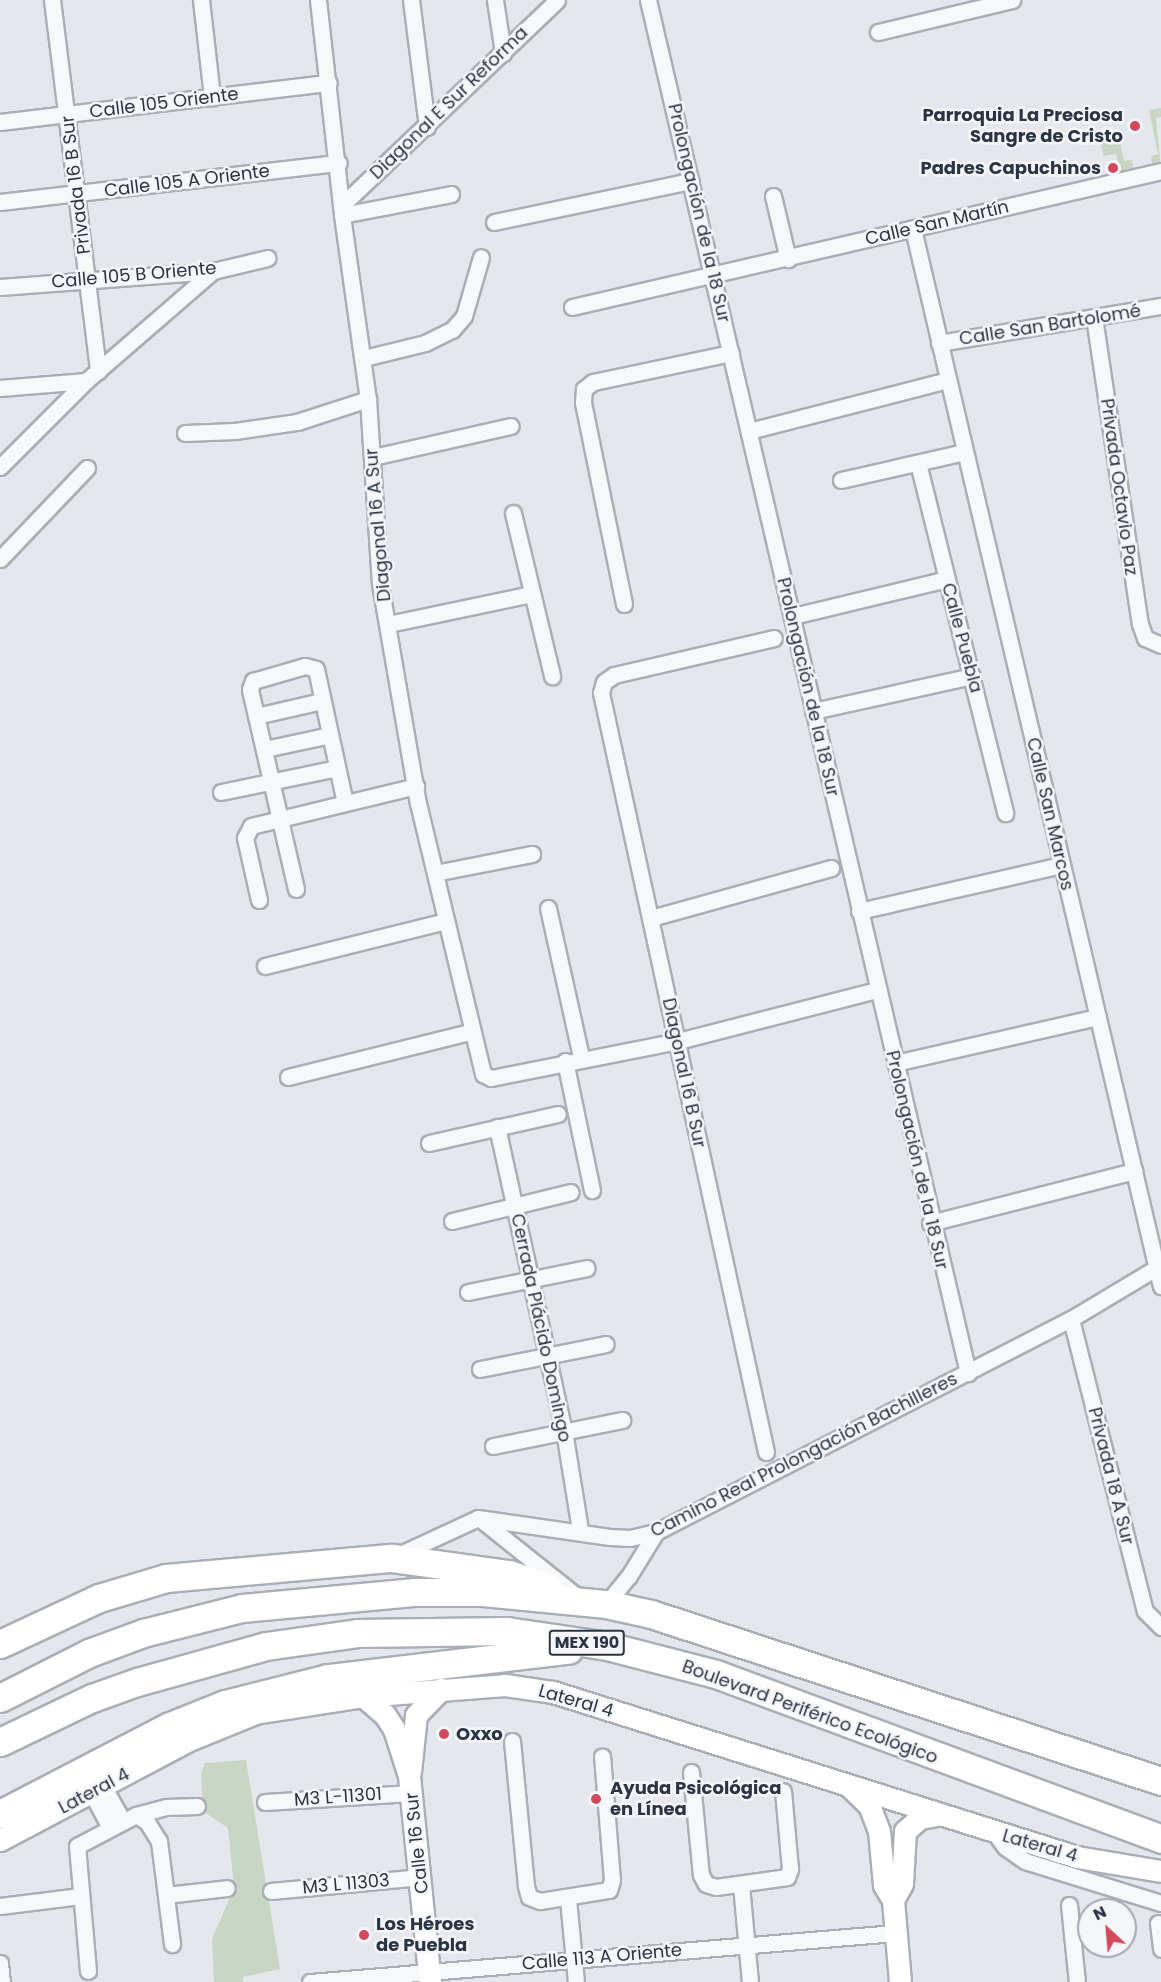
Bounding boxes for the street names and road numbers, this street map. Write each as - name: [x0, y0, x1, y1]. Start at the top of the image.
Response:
- street label: Diagonal E Sur Reforma: [366, 22, 532, 184]
- street label: Calle 105 Oriente: [88, 83, 240, 123]
- street label: Prolongación de la 18 Sur: [663, 101, 735, 325]
- street label: Privada 16 B Sur: [57, 114, 95, 256]
- street label: Calle 105 A Oriente: [103, 160, 271, 202]
- street label: Calle San Martín: [863, 196, 1011, 250]
- street label: Calle 105 B Oriente: [51, 257, 217, 293]
- street label: Calle San Bartolomé: [958, 300, 1142, 350]
- street label: Privada Octavio Paz: [1096, 397, 1142, 577]
- street label: Diagonal 16 A Sur: [361, 448, 395, 602]
- street label: Prolongación de la 18 Sur: [772, 575, 844, 799]
- street label: Calle Puebla: [937, 581, 987, 695]
- street label: Calle San Marcos: [1022, 735, 1078, 893]
- street label: Diagonal 16 B Sur: [658, 996, 710, 1150]
- street label: Prolongación de la 18 Sur: [881, 1048, 953, 1272]
- street label: Cerrada Plácido Domingo: [506, 1212, 576, 1444]
- street label: Camino Real Prolongación Bachilleres: [647, 1368, 961, 1542]
- street label: Privada 18 A Sur: [1084, 1405, 1138, 1547]
- road number: MEX 190: [548, 1630, 626, 1656]
- street label: Boulevard Periférico Ecológico: [679, 1656, 941, 1768]
- street label: Lateral 4: [536, 1680, 616, 1722]
- street label: Lateral 4: [55, 1763, 133, 1819]
- street label: M3 L-11301: [293, 1783, 383, 1811]
- street label: Calle 16 Sur: [401, 1791, 433, 1895]
- street label: Lateral 4: [1000, 1825, 1080, 1867]
- street label: M3 L 11303: [301, 1869, 391, 1899]
- street label: Calle 113 A Oriente: [521, 1939, 683, 1975]

